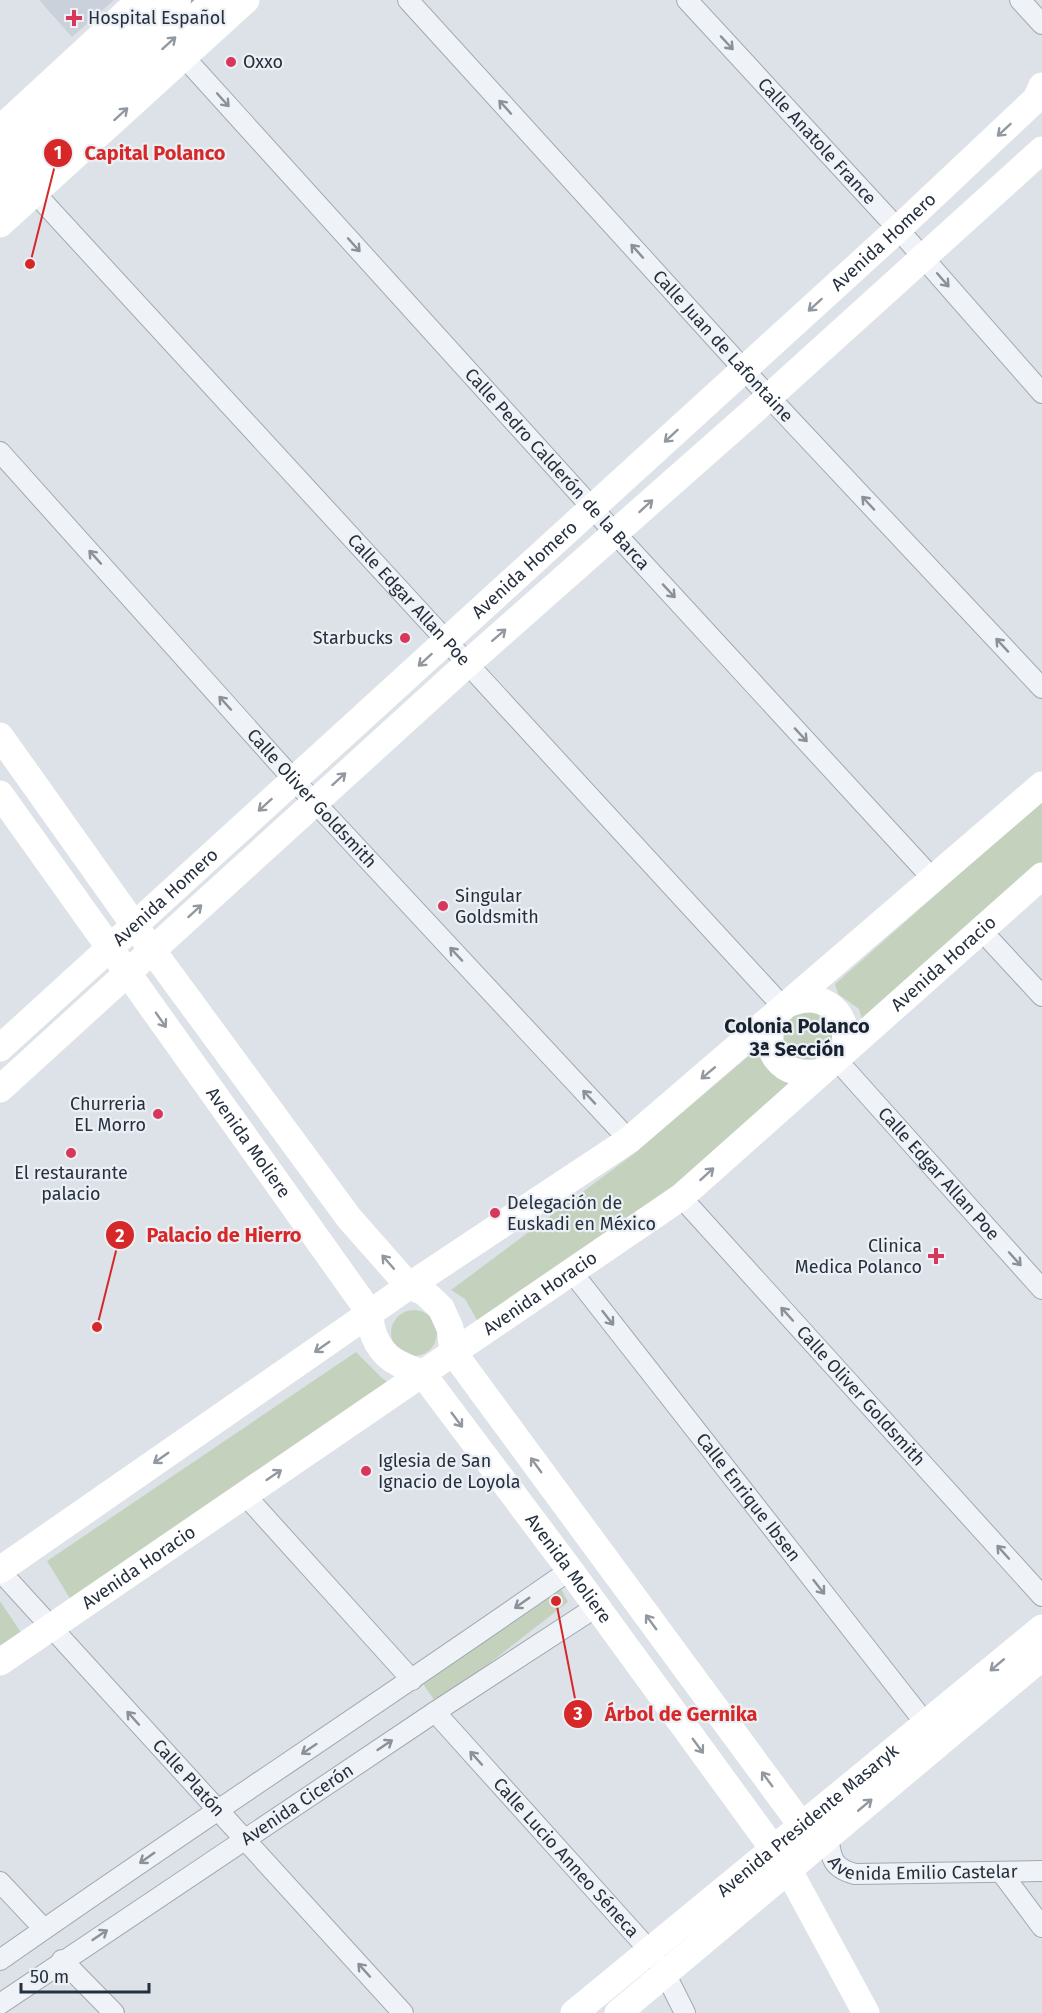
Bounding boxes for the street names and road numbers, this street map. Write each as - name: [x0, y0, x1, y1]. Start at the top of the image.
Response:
- street label: Calle Anatole France: [753, 73, 881, 209]
- street label: Avenida Homero: [826, 188, 941, 296]
- street label: Calle Juan de Lafontaine: [648, 266, 798, 427]
- street label: Calle Pedro Calderón de la Barca: [460, 364, 654, 575]
- street label: Avenida Homero: [467, 516, 582, 623]
- street label: Calle Edgar Allan Poe: [343, 529, 475, 670]
- street label: Calle Oliver Goldsmith: [242, 724, 381, 873]
- street label: Avenida Homero: [108, 843, 223, 951]
- street label: Avenida Horacio: [887, 911, 1001, 1016]
- street label: Avenida Moliere: [202, 1083, 295, 1202]
- street label: Calle Edgar Allan Poe: [873, 1103, 1004, 1245]
- street label: Avenida Horacio: [479, 1247, 601, 1340]
- street label: Calle Oliver Goldsmith: [792, 1321, 930, 1470]
- street label: Calle Enrique Ibsen: [691, 1428, 805, 1566]
- street label: Avenida Moliere: [521, 1509, 616, 1628]
- street label: Avenida Horacio: [78, 1521, 200, 1614]
- street label: Calle Platón: [148, 1735, 230, 1821]
- street label: Avenida Presidente Masaryk: [713, 1739, 904, 1902]
- street label: Avenida Cicerón: [237, 1759, 358, 1850]
- street label: Calle Lucio Anneo Séneca: [488, 1773, 644, 1942]
- street label: Avenida Emilio Castelar: [823, 1852, 1018, 1885]

